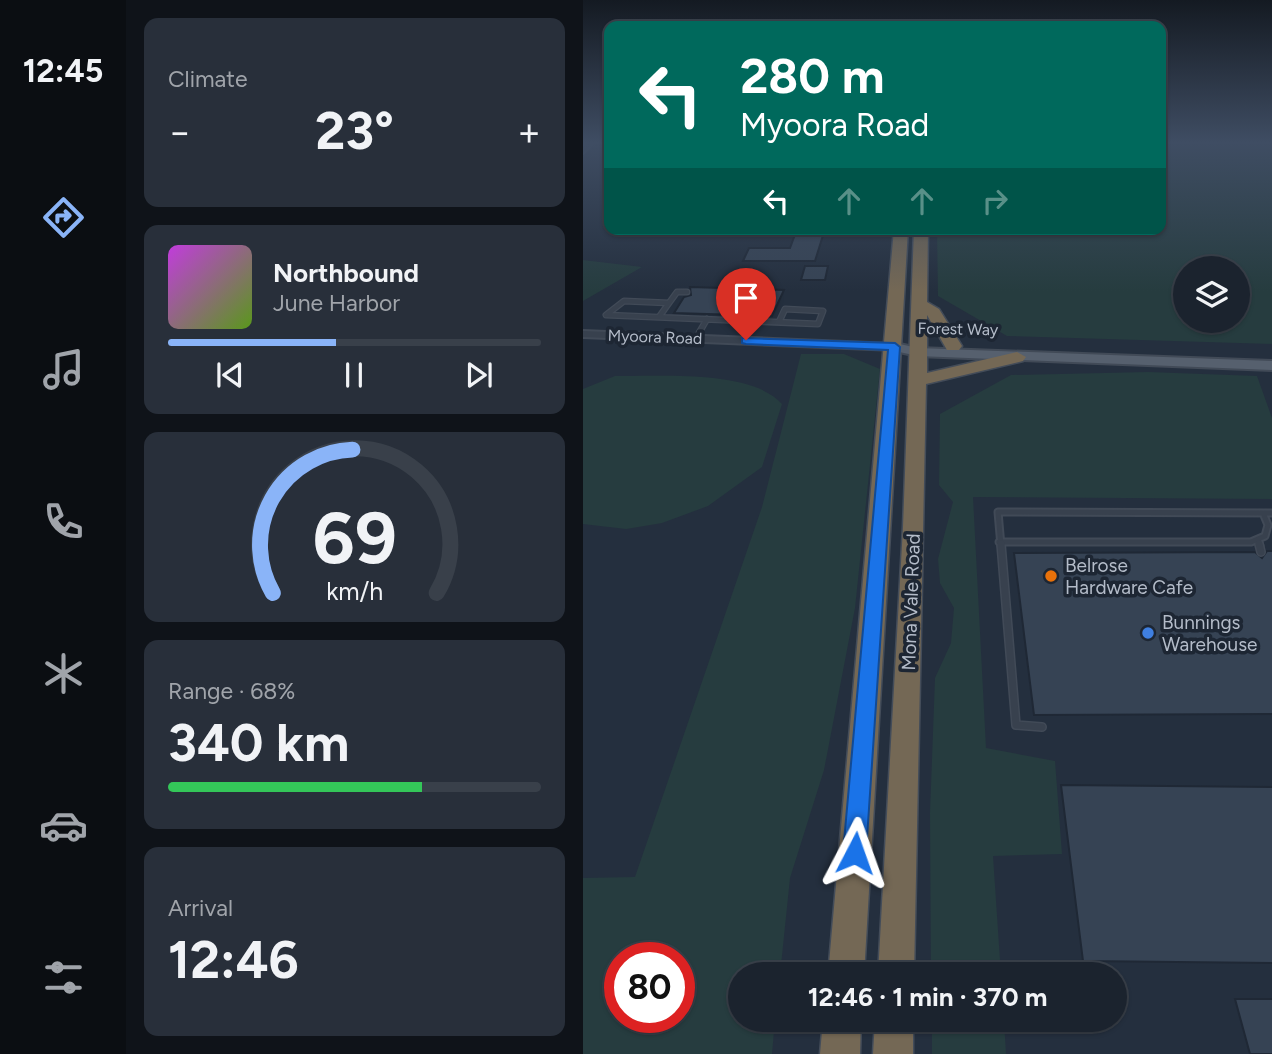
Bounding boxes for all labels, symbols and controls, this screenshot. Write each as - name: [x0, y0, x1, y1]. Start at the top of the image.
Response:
- text: 280 m: [740, 46, 885, 105]
- icon: left: [625, 49, 716, 140]
- text: 12:45: [23, 52, 103, 90]
- text: Climate: [168, 65, 247, 93]
- text: 23°: [315, 100, 394, 162]
- text: Myoora Road: [740, 106, 929, 144]
- text: −: [168, 109, 192, 155]
- text: +: [517, 109, 541, 155]
- icon: left: [757, 182, 795, 220]
- icon: ahead: [830, 182, 868, 220]
- icon: ahead: [903, 182, 941, 220]
- icon: right: [976, 182, 1014, 220]
- icon: directions: [39, 193, 88, 242]
- map controls: [1173, 256, 1250, 333]
- button: layers: [1173, 256, 1250, 333]
- text: Northbound: [273, 257, 419, 289]
- pin: [716, 268, 776, 340]
- icon: arrive: [727, 279, 765, 317]
- text: June Harbor: [273, 289, 400, 317]
- street label: Forest Way: [918, 319, 999, 339]
- street label: Myoora Road: [607, 326, 703, 348]
- icon: music: [39, 345, 88, 394]
- icon: previous: [211, 356, 249, 394]
- icon: pause: [335, 356, 373, 394]
- icon: next: [460, 356, 498, 394]
- text: 69: [312, 494, 397, 581]
- icon: phone: [39, 497, 88, 546]
- street label: Mona Vale Road: [897, 533, 925, 671]
- place label: Belrose Hardware Cafe: [1065, 554, 1193, 599]
- marker: Belrose Hardware Cafe: [1043, 568, 1059, 584]
- text: km/h: [326, 576, 383, 606]
- place label: Bunnings Warehouse: [1162, 611, 1257, 656]
- marker: Bunnings Warehouse: [1140, 625, 1156, 641]
- icon: climate: [39, 649, 88, 698]
- text: Range · 68%: [168, 677, 295, 705]
- text: 340 km: [168, 712, 349, 774]
- icon: car: [39, 801, 88, 850]
- position arrow: [818, 816, 892, 890]
- text: Arrival: [168, 894, 233, 922]
- text: 12:46: [168, 929, 299, 991]
- speed limit sign: 80: [604, 942, 695, 1033]
- icon: filters: [39, 953, 88, 1002]
- text: 12:46 · 1 min · 370 m: [808, 981, 1047, 1013]

